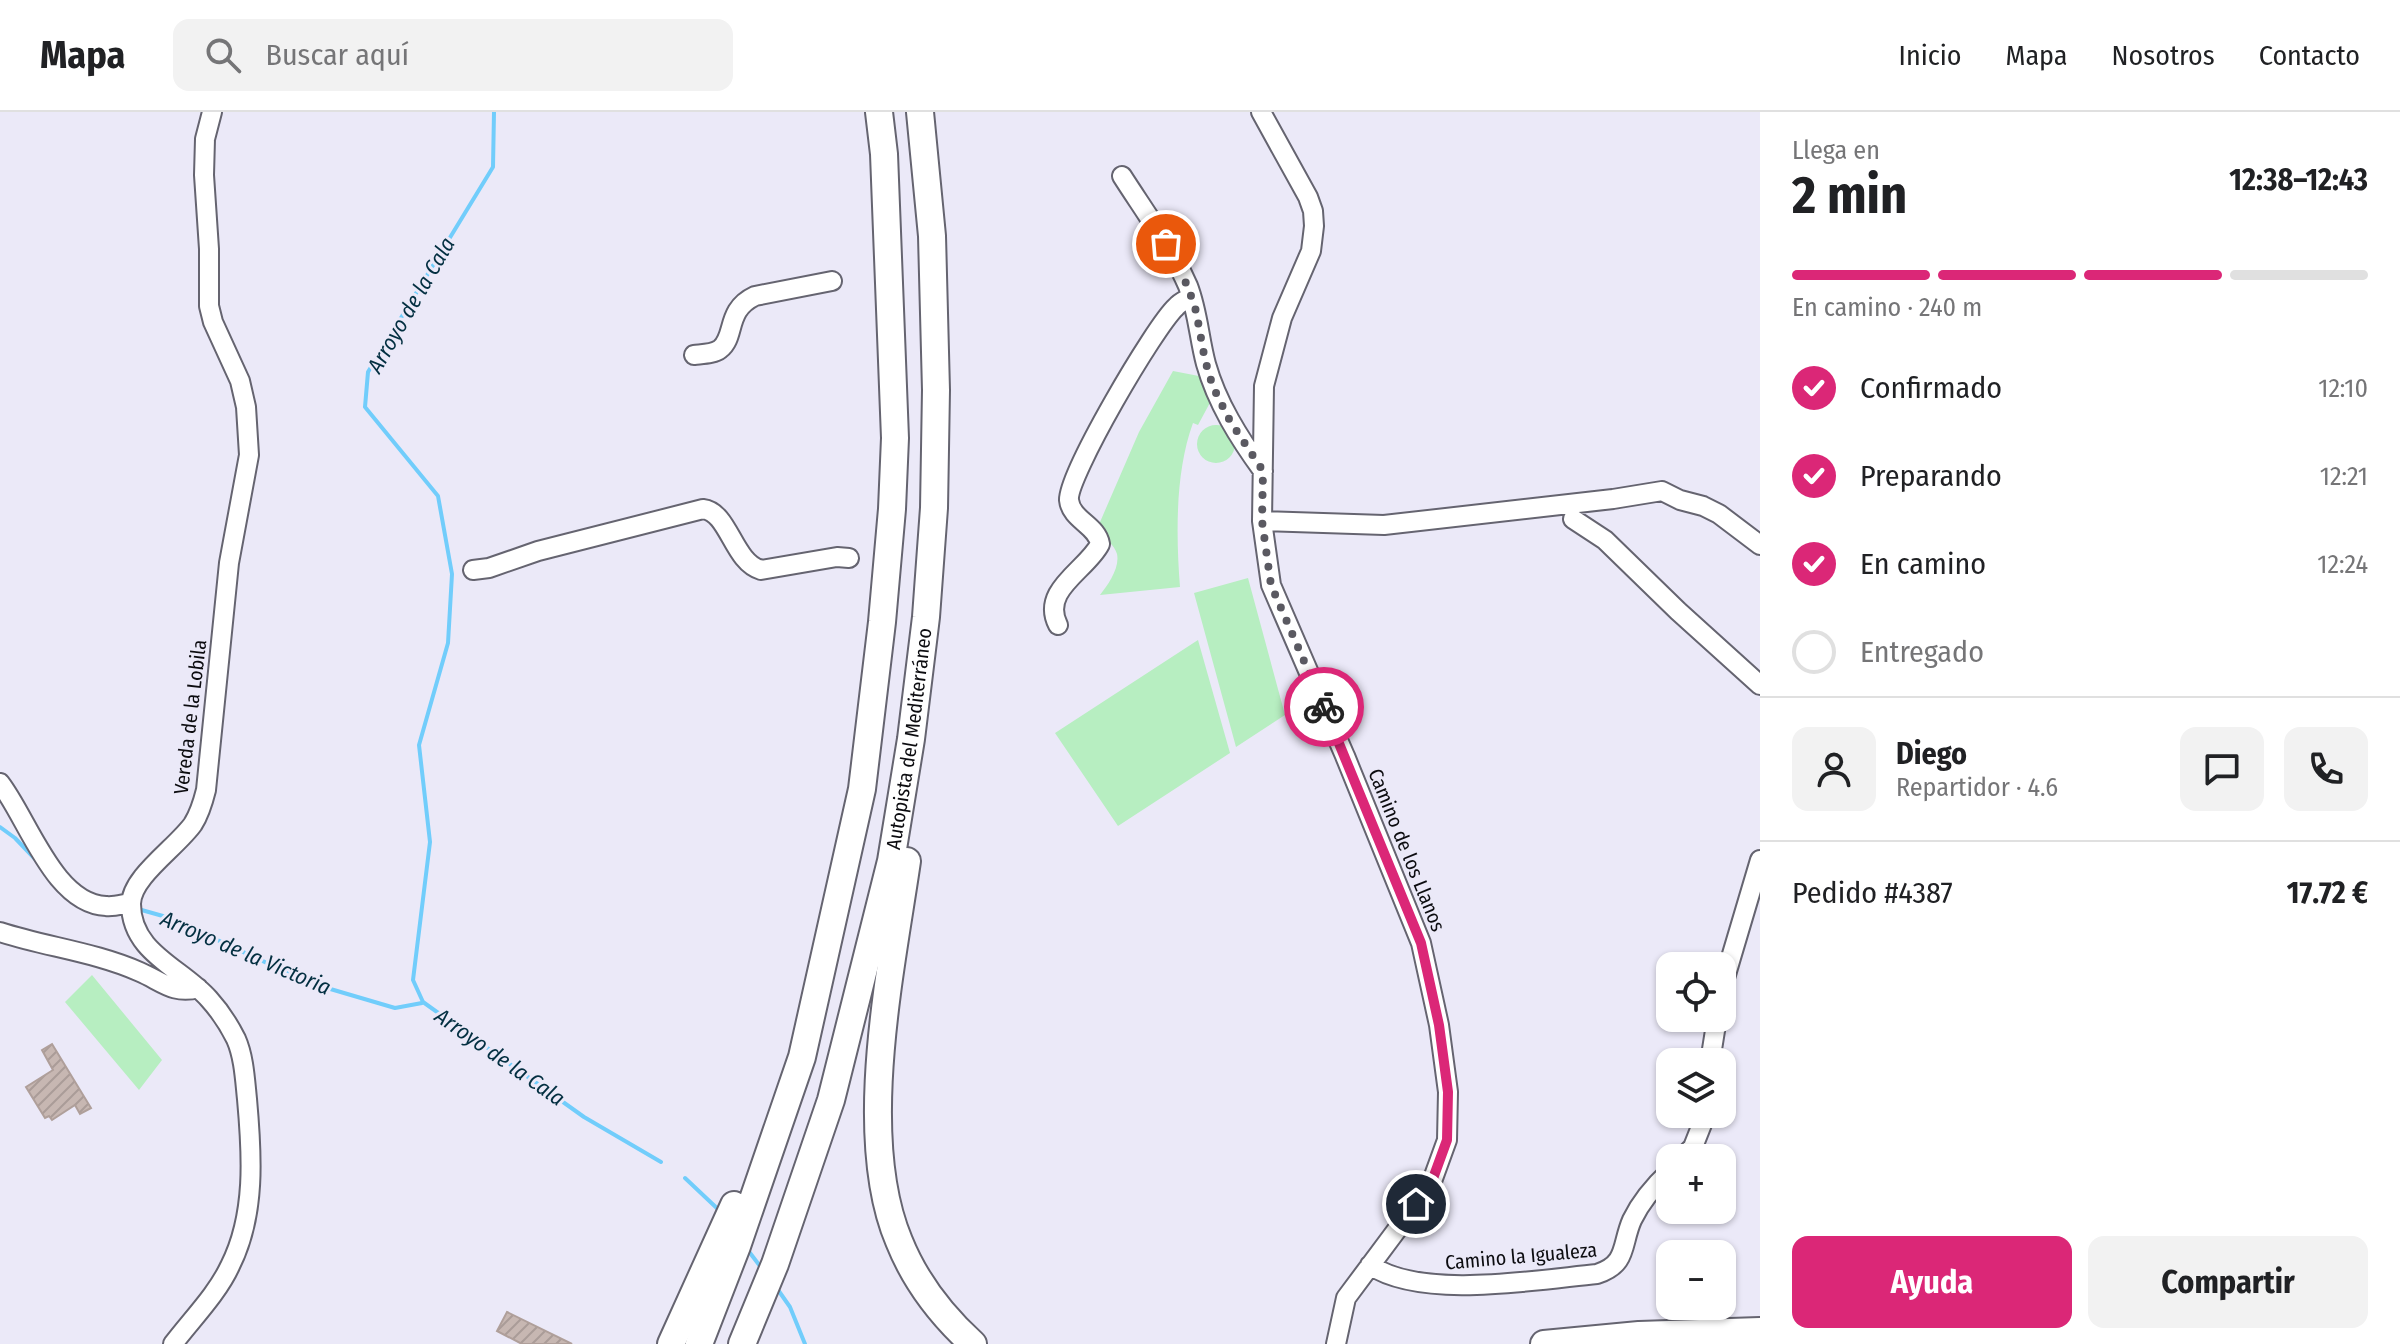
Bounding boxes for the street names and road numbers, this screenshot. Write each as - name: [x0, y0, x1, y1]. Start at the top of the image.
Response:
- street label: Autopista del Mediterráneo: [881, 626, 937, 851]
- street label: Vereda de la Lobila: [169, 638, 211, 796]
- street label: Camino de los Llanos: [1363, 765, 1451, 935]
- street label: Camino la Igualeza: [1444, 1237, 1598, 1275]

